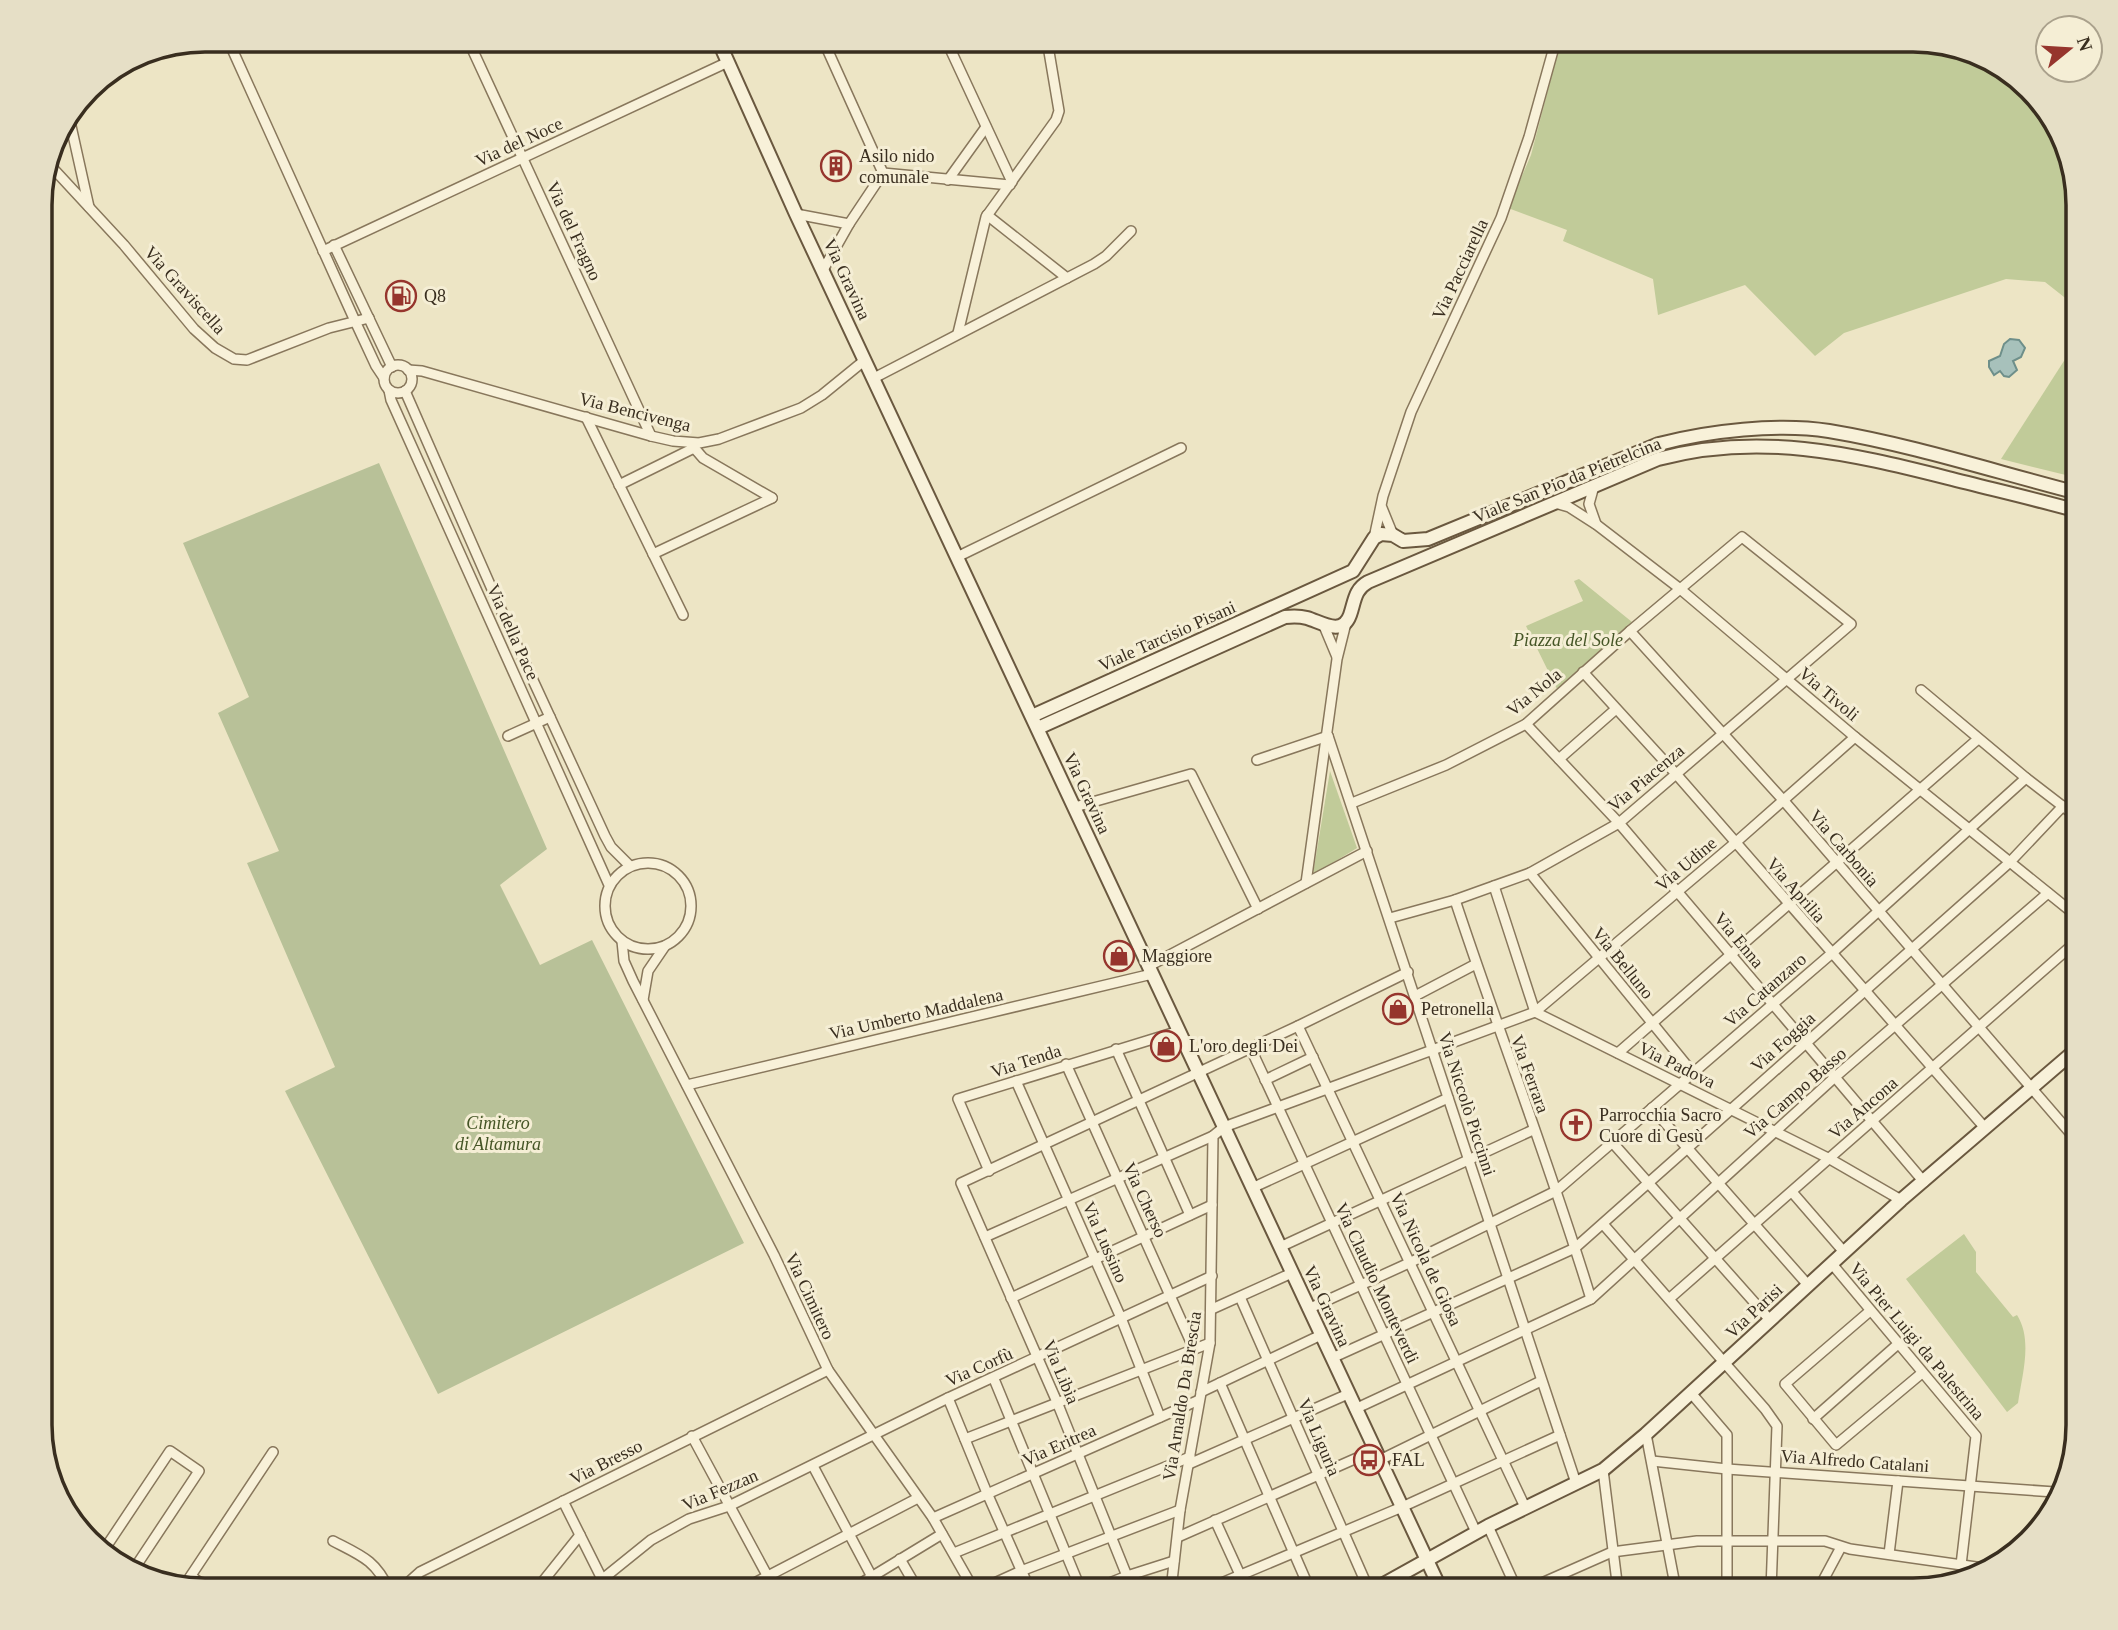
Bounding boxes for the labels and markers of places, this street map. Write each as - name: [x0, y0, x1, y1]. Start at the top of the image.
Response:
- place label: Asilo nido comunale: [859, 146, 935, 187]
- building icon: Asilo nido comunale: [819, 149, 853, 183]
- fuel station icon: Q8: [384, 279, 418, 313]
- place label: Q8: [424, 286, 446, 306]
- shop icon: Maggiore: [1102, 939, 1136, 973]
- place label: Maggiore: [1142, 946, 1212, 966]
- shop icon: Petronella: [1381, 992, 1415, 1026]
- place label: Petronella: [1421, 999, 1494, 1019]
- shop icon: L'oro degli Dei: [1149, 1029, 1183, 1063]
- place label: L'oro degli Dei: [1189, 1036, 1298, 1056]
- place label: Parrocchia Sacro Cuore di Gesù: [1599, 1105, 1721, 1146]
- church icon: Parrocchia Sacro Cuore di Gesù: [1559, 1108, 1593, 1142]
- bus stop icon: FAL: [1352, 1443, 1386, 1477]
- place label: FAL: [1392, 1450, 1425, 1470]

